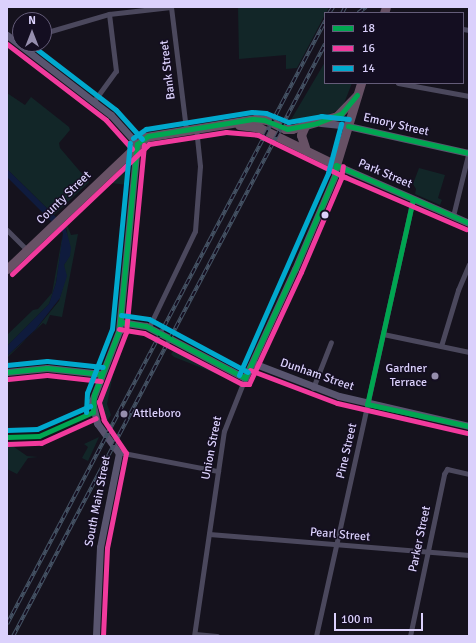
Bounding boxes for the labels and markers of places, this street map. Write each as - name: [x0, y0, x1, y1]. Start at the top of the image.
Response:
- unlabelled marker: [320, 210, 330, 220]
- place label: Gardner Terrace: [386, 362, 427, 390]
- marker: Gardner Terrace: [430, 371, 440, 381]
- place label: Attleboro: [133, 407, 181, 421]
- marker: Attleboro: [118, 408, 130, 420]

